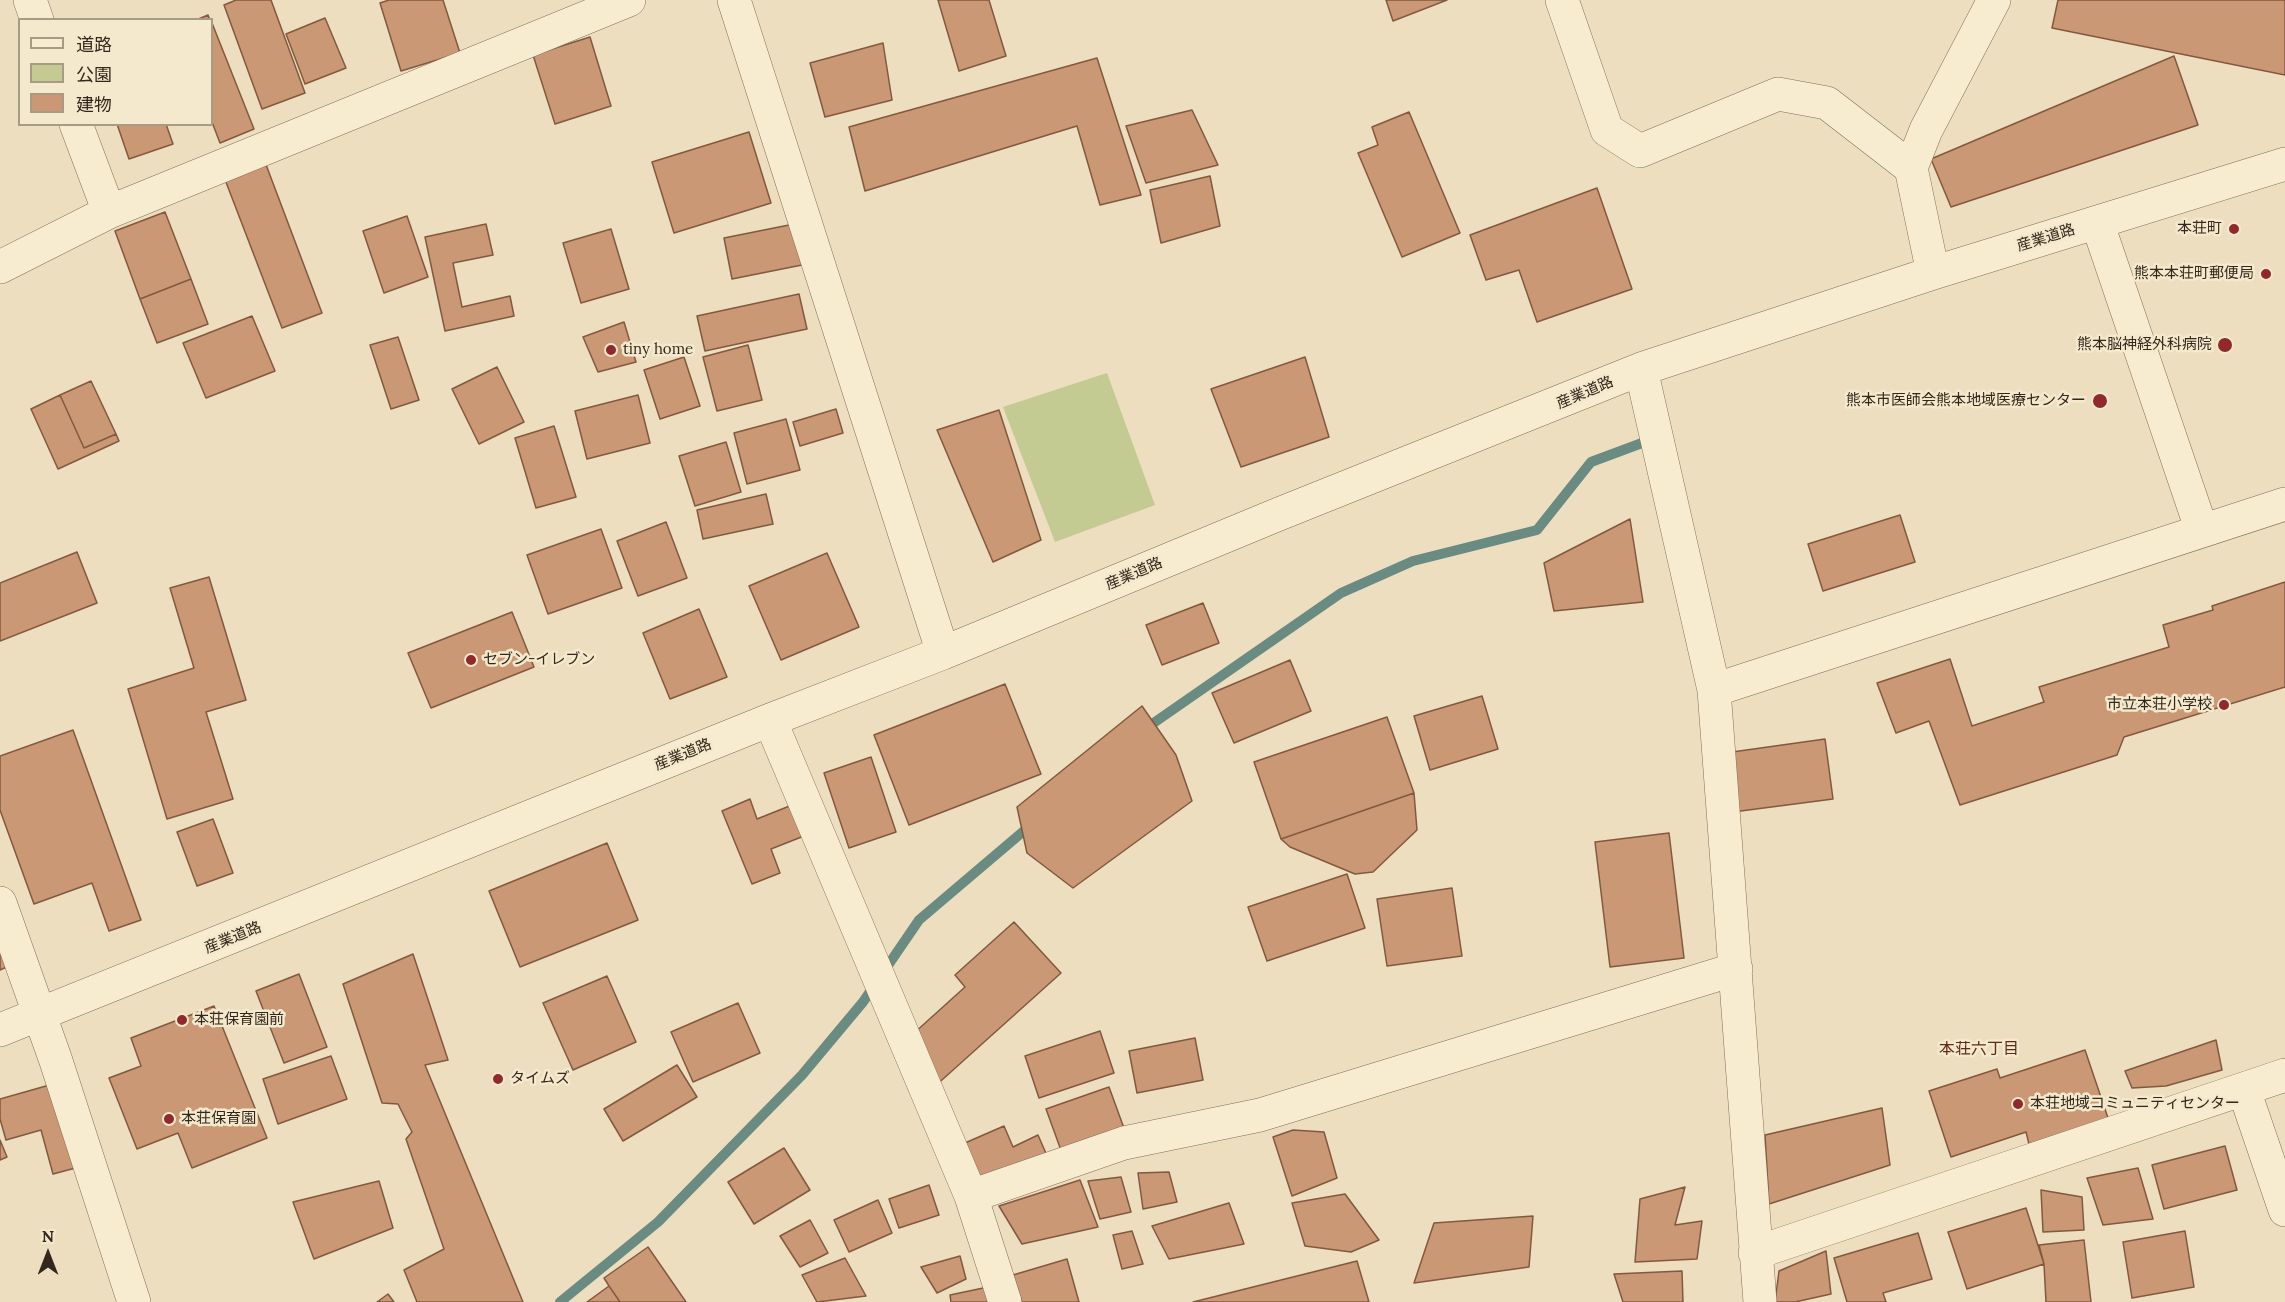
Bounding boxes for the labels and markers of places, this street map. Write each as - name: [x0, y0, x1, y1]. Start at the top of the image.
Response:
- place label: 本荘町: [2177, 220, 2222, 238]
- marker: 本荘町: [2227, 222, 2241, 236]
- place label: 熊本本荘町郵便局: [2134, 265, 2254, 283]
- marker: 熊本本荘町郵便局: [2259, 267, 2273, 281]
- place label: 熊本脳神経外科病院: [2077, 336, 2212, 354]
- marker: 熊本脳神経外科病院: [2216, 336, 2234, 354]
- place label: tiny home: [623, 341, 693, 359]
- marker: tiny home: [604, 343, 618, 357]
- place label: 熊本市医師会熊本地域医療センター: [1846, 392, 2086, 410]
- marker: 熊本市医師会熊本地域医療センター: [2091, 392, 2109, 410]
- place label: セブン-イレブン: [483, 651, 595, 669]
- marker: セブン-イレブン: [464, 653, 478, 667]
- place label: 市立本荘小学校: [2107, 696, 2212, 714]
- marker: 市立本荘小学校: [2217, 698, 2231, 712]
- place label: 本荘保育園前: [194, 1011, 284, 1029]
- marker: 本荘保育園前: [175, 1013, 189, 1027]
- place label: タイムズ: [510, 1070, 570, 1088]
- marker: タイムズ: [491, 1072, 505, 1086]
- place label: 本荘地域コミュニティセンター: [2030, 1095, 2240, 1113]
- marker: 本荘地域コミュニティセンター: [2011, 1097, 2025, 1111]
- place label: 本荘保育園: [181, 1110, 256, 1128]
- marker: 本荘保育園: [162, 1112, 176, 1126]

